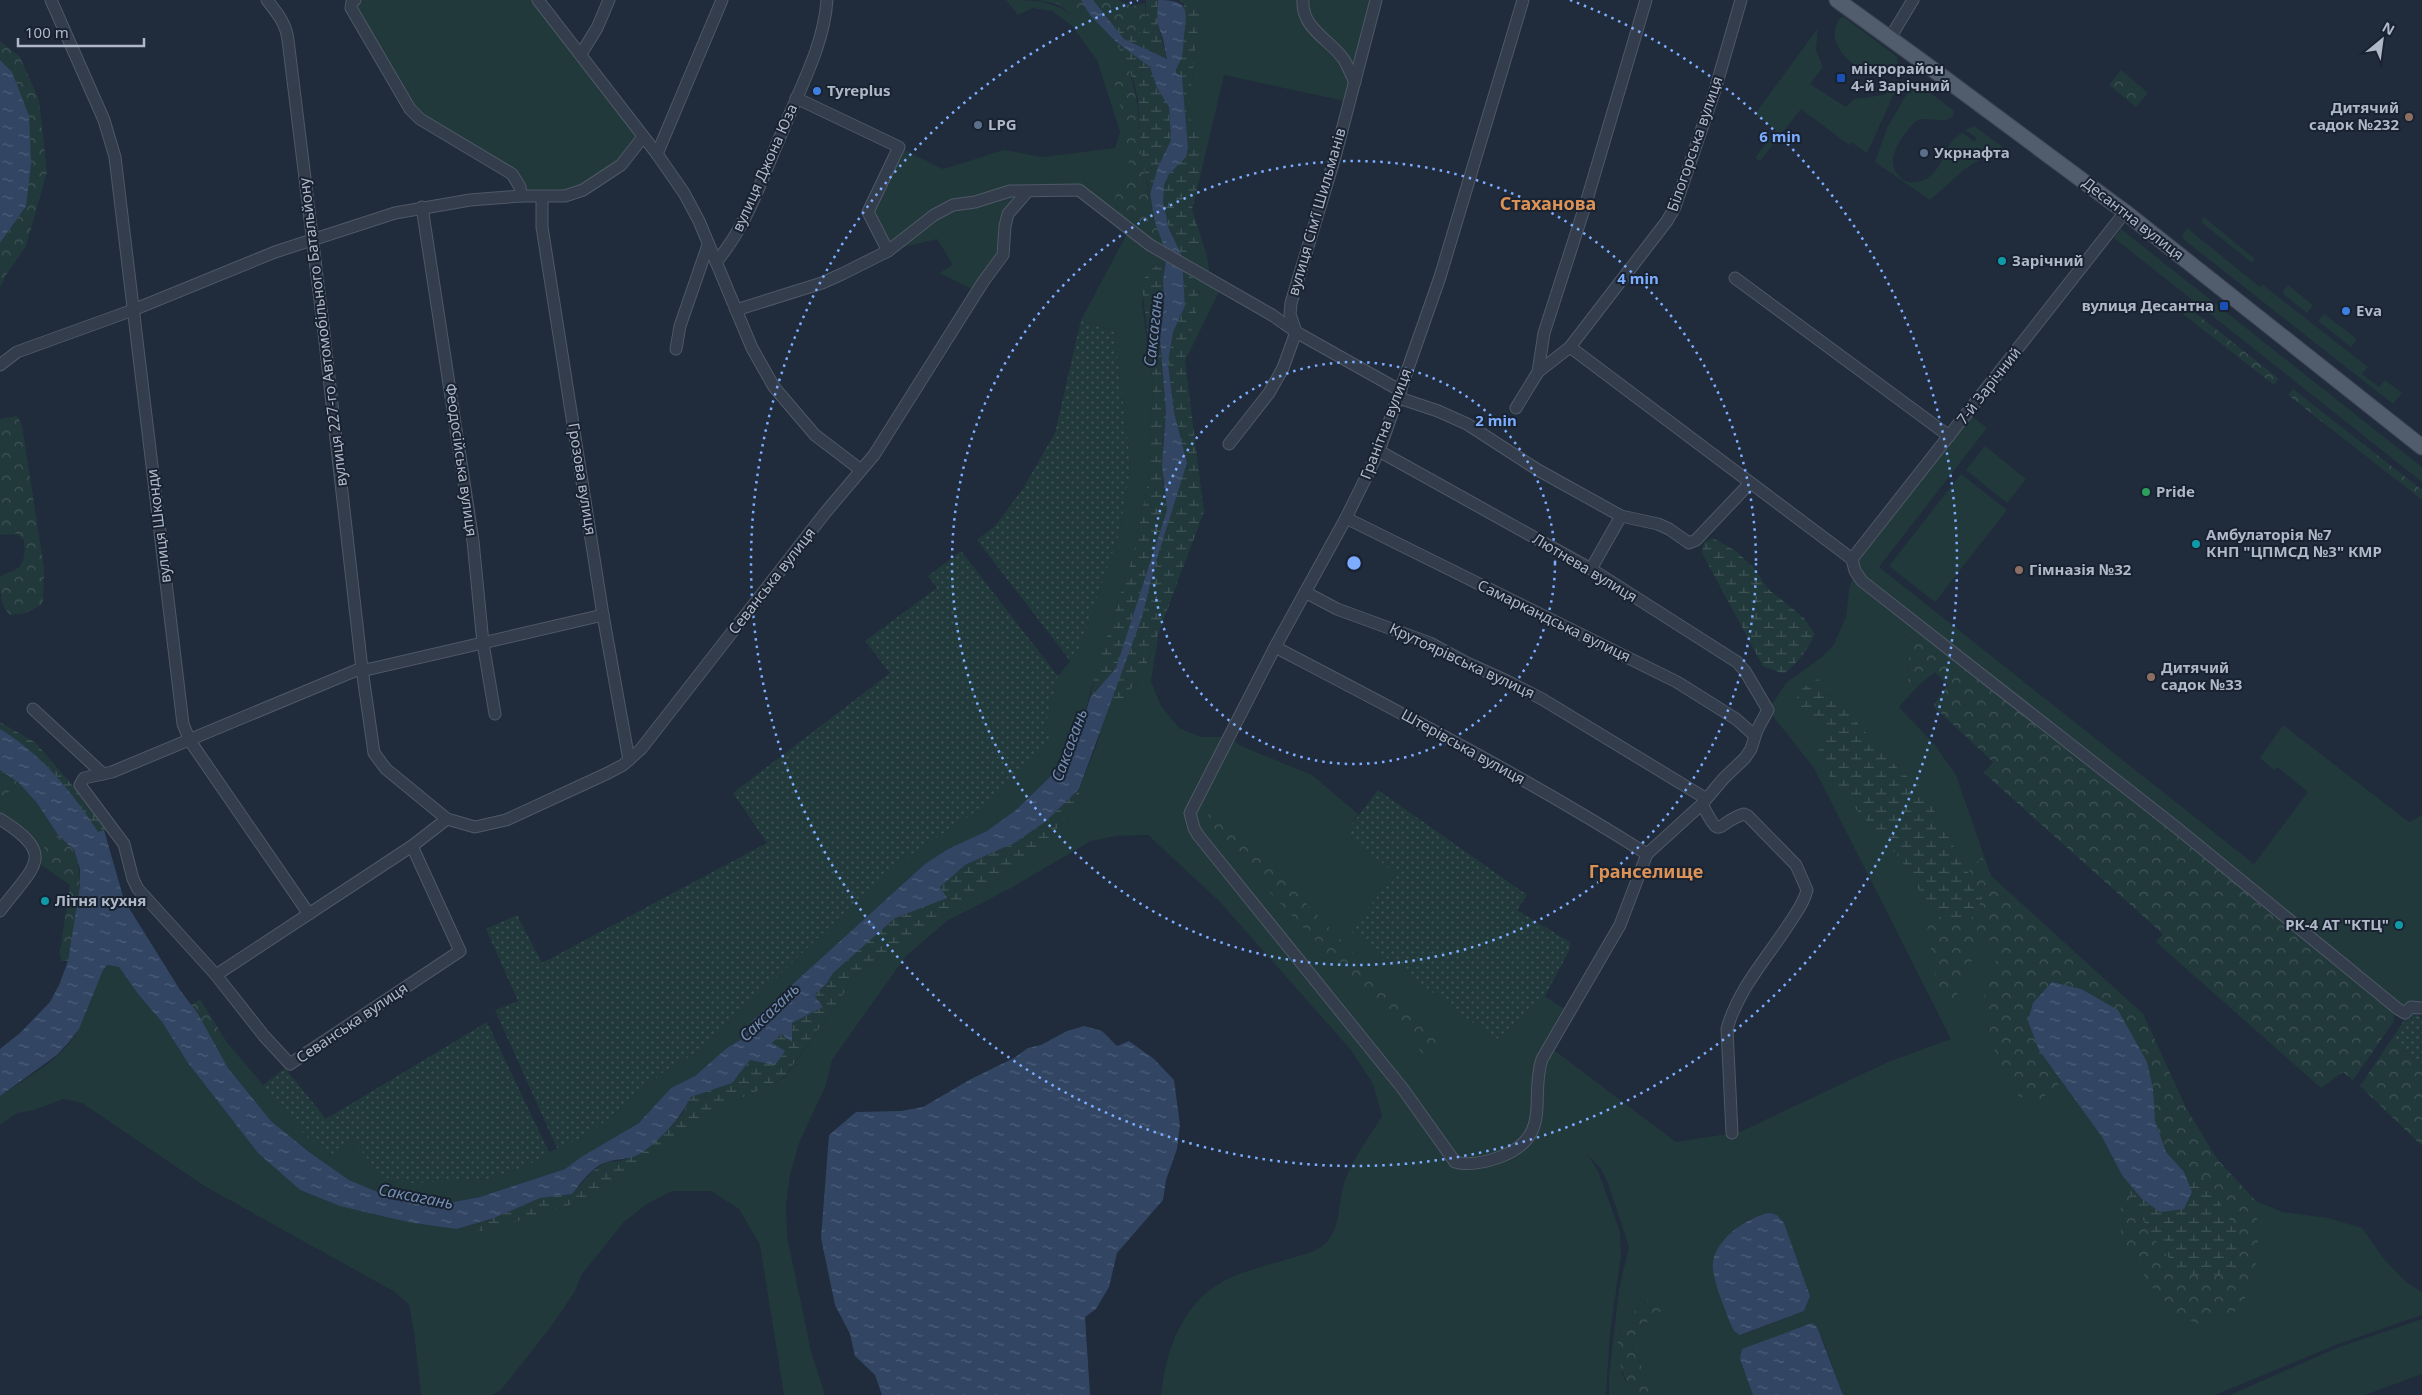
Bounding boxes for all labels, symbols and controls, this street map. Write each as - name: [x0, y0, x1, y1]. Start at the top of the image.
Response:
- scale bar: [18, 15, 144, 47]
- north arrow: [2357, 15, 2407, 65]
- text: N: [2379, 17, 2398, 39]
- text: 100 m: [25, 22, 69, 42]
- place label: мікрорайон 4-й Зарічний: [1851, 58, 1950, 95]
- marker: мікрорайон 4-й Зарічний: [1835, 72, 1847, 84]
- street label: Білогорська вулиця: [1662, 73, 1727, 214]
- place label: Tyreplus: [827, 80, 891, 100]
- marker: Tyreplus: [811, 85, 823, 97]
- place label: Дитячий садок №232: [2309, 97, 2399, 134]
- street label: вулиця Джона Юза: [727, 100, 801, 235]
- marker: Дитячий садок №232: [2403, 111, 2415, 123]
- place label: LPG: [988, 114, 1017, 134]
- marker: LPG: [972, 119, 984, 131]
- street label: вулиця Сімʼї Шильманів: [1282, 126, 1350, 298]
- text: 6 min: [1759, 126, 1801, 146]
- place label: Укрнафта: [1934, 142, 2010, 162]
- marker: Укрнафта: [1918, 147, 1930, 159]
- street label: Десантна вулиця: [2079, 172, 2189, 264]
- street label: вулиця 227-го Автомобільного Батальйону: [293, 176, 351, 488]
- district label: Стаханова: [1500, 191, 1596, 215]
- place label: Зарічний: [2012, 250, 2084, 270]
- marker: Зарічний: [1996, 255, 2008, 267]
- text: 4 min: [1617, 268, 1659, 288]
- water label: Саксагань: [1138, 290, 1168, 368]
- place label: вулиця Десантна: [2082, 295, 2214, 315]
- marker: вулиця Десантна: [2218, 300, 2230, 312]
- place label: Eva: [2356, 300, 2382, 320]
- marker: Eva: [2340, 305, 2352, 317]
- street label: 7-й Зарічний: [1952, 342, 2025, 428]
- street label: Гранітна вулиця: [1355, 365, 1415, 482]
- street label: Феодосійська вулиця: [441, 382, 483, 538]
- text: 2 min: [1475, 410, 1517, 430]
- street label: Грозова вулиця: [564, 421, 602, 536]
- street label: вулиця Шконди: [141, 468, 175, 584]
- place label: Pride: [2156, 481, 2195, 501]
- marker: Pride: [2140, 486, 2152, 498]
- street label: Севанська вулиця: [723, 523, 819, 638]
- place label: Амбулаторія №7 КНП "ЦПМСД №3" КМР: [2206, 524, 2382, 561]
- street label: Лютнева вулиця: [1530, 528, 1641, 606]
- marker: Амбулаторія №7 КНП "ЦПМСД №3" КМР: [2190, 538, 2202, 550]
- centre of rings: [1345, 554, 1363, 572]
- place label: Гімназія №32: [2029, 559, 2132, 579]
- marker: Гімназія №32: [2013, 564, 2025, 576]
- street label: Самаркандська вулиця: [1475, 574, 1634, 666]
- street label: Крутоярівська вулиця: [1387, 618, 1538, 703]
- place label: Дитячий садок №33: [2161, 657, 2242, 694]
- marker: Дитячий садок №33: [2145, 671, 2157, 683]
- street label: Штерівська вулиця: [1398, 704, 1529, 788]
- water label: Саксагань: [1046, 706, 1092, 784]
- district label: Гранселище: [1589, 859, 1703, 883]
- place label: Літня кухня: [55, 890, 146, 910]
- marker: Літня кухня: [39, 895, 51, 907]
- place label: РК-4 АТ "КТЦ": [2285, 914, 2389, 934]
- marker: РК-4 АТ "КТЦ": [2393, 919, 2405, 931]
- street label: Севанська вулиця: [292, 977, 411, 1067]
- water label: Саксагань: [734, 978, 804, 1046]
- water label: Саксагань: [377, 1178, 455, 1214]

